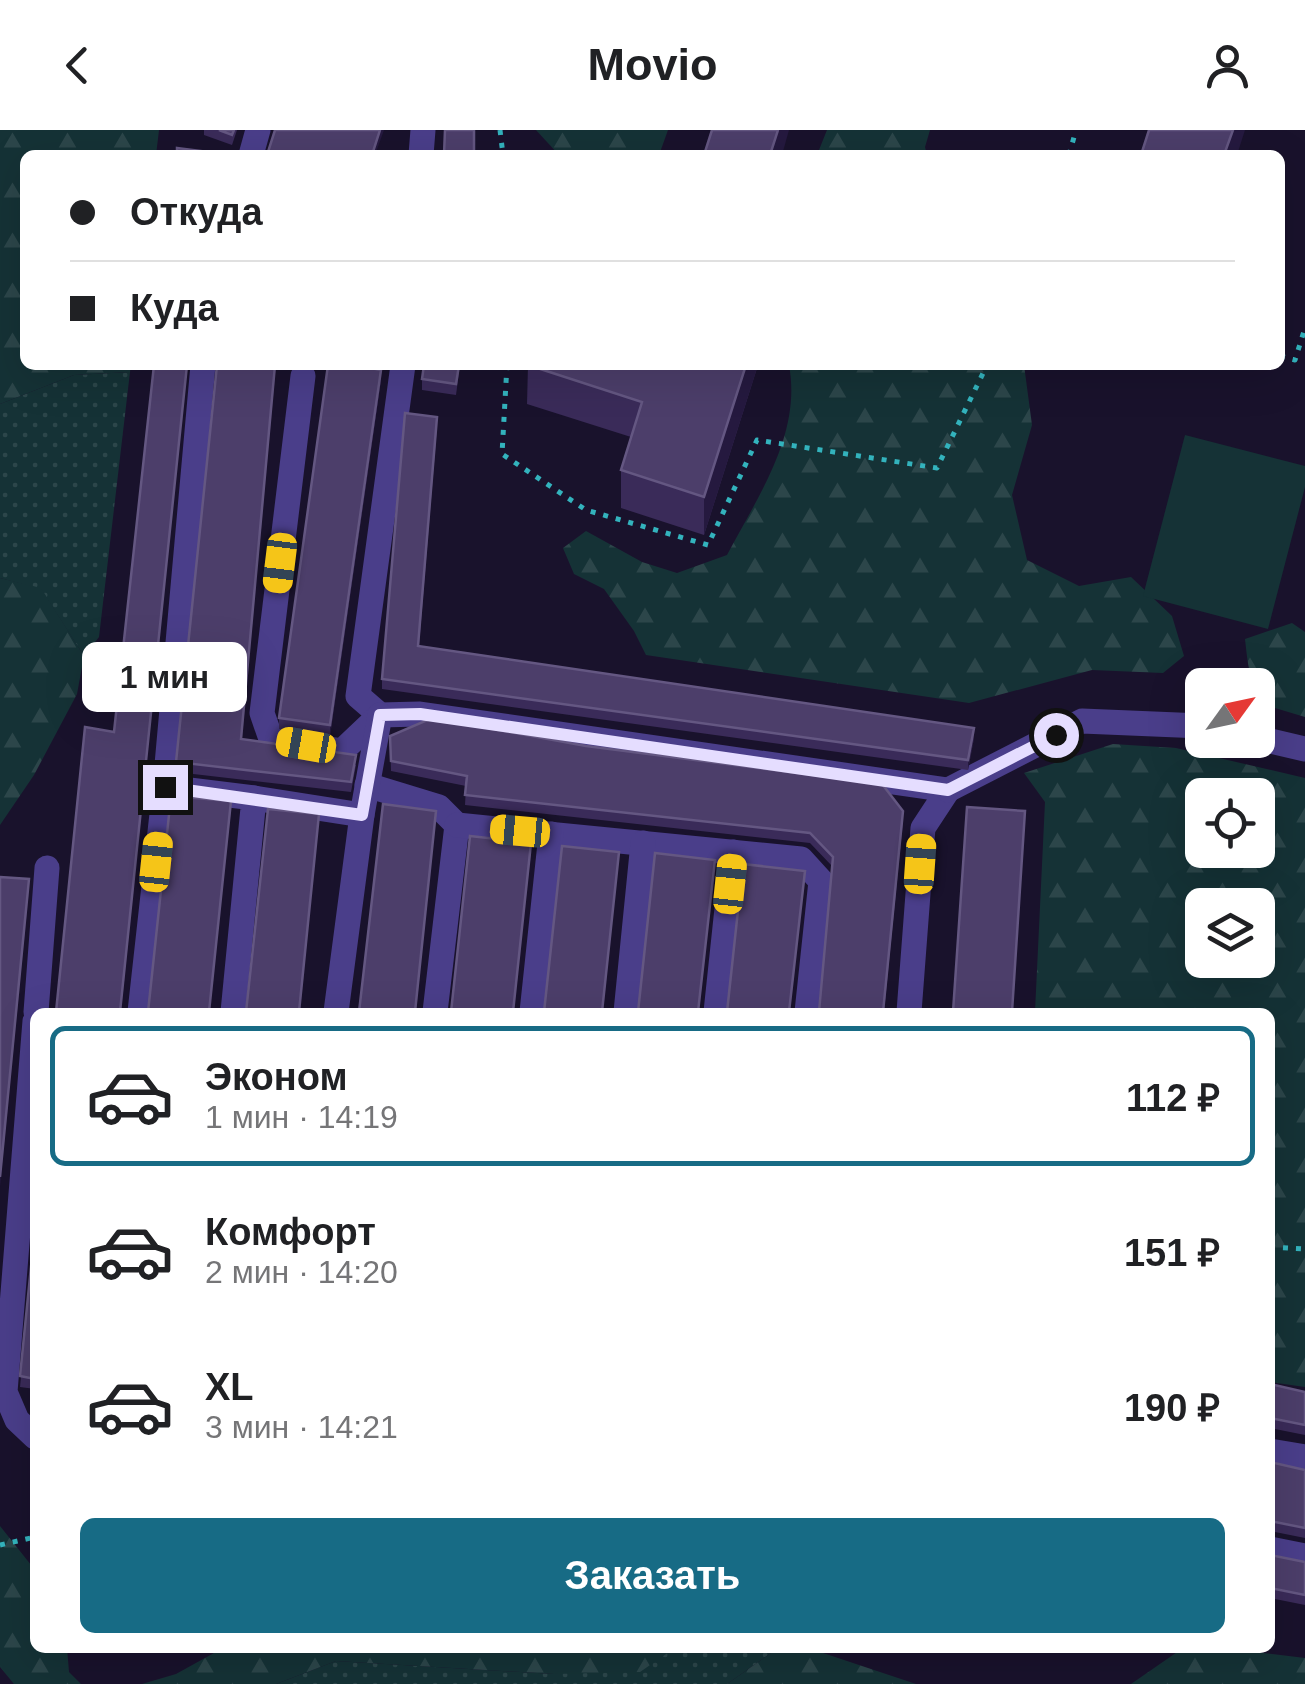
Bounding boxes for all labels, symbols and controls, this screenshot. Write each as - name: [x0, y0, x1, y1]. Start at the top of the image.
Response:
- icon: back: [50, 38, 105, 93]
- icon: person: [1200, 38, 1255, 93]
- text: Movio: [588, 39, 718, 90]
- text: Откуда: [130, 191, 263, 233]
- text: Куда: [130, 287, 219, 329]
- car: [261, 531, 299, 595]
- callout: 1 мин: [82, 642, 248, 712]
- text: 1 мин: [120, 659, 209, 695]
- north arrow: [1185, 668, 1275, 758]
- map controls: [1185, 668, 1275, 978]
- route start: [1034, 713, 1079, 758]
- car: [274, 725, 338, 765]
- route end: [143, 765, 188, 810]
- button: locate: [1185, 778, 1275, 868]
- car: [489, 813, 551, 849]
- car: [138, 831, 174, 893]
- car: [903, 833, 937, 895]
- car: [712, 853, 748, 915]
- button: layers: [1185, 888, 1275, 978]
- icon: car: [85, 1051, 175, 1141]
- text: Эконом: [205, 1056, 348, 1098]
- text: 112 ₽: [1126, 1077, 1220, 1119]
- text: 1 мин · 14:19: [205, 1099, 398, 1135]
- icon: car: [85, 1206, 175, 1296]
- text: Комфорт: [205, 1211, 376, 1253]
- text: 151 ₽: [1124, 1232, 1220, 1274]
- text: 2 мин · 14:20: [205, 1254, 398, 1290]
- icon: car: [85, 1361, 175, 1451]
- text: XL: [205, 1366, 254, 1408]
- text: 190 ₽: [1124, 1387, 1220, 1429]
- text: 3 мин · 14:21: [205, 1409, 398, 1445]
- button: Заказать: [80, 1518, 1225, 1633]

